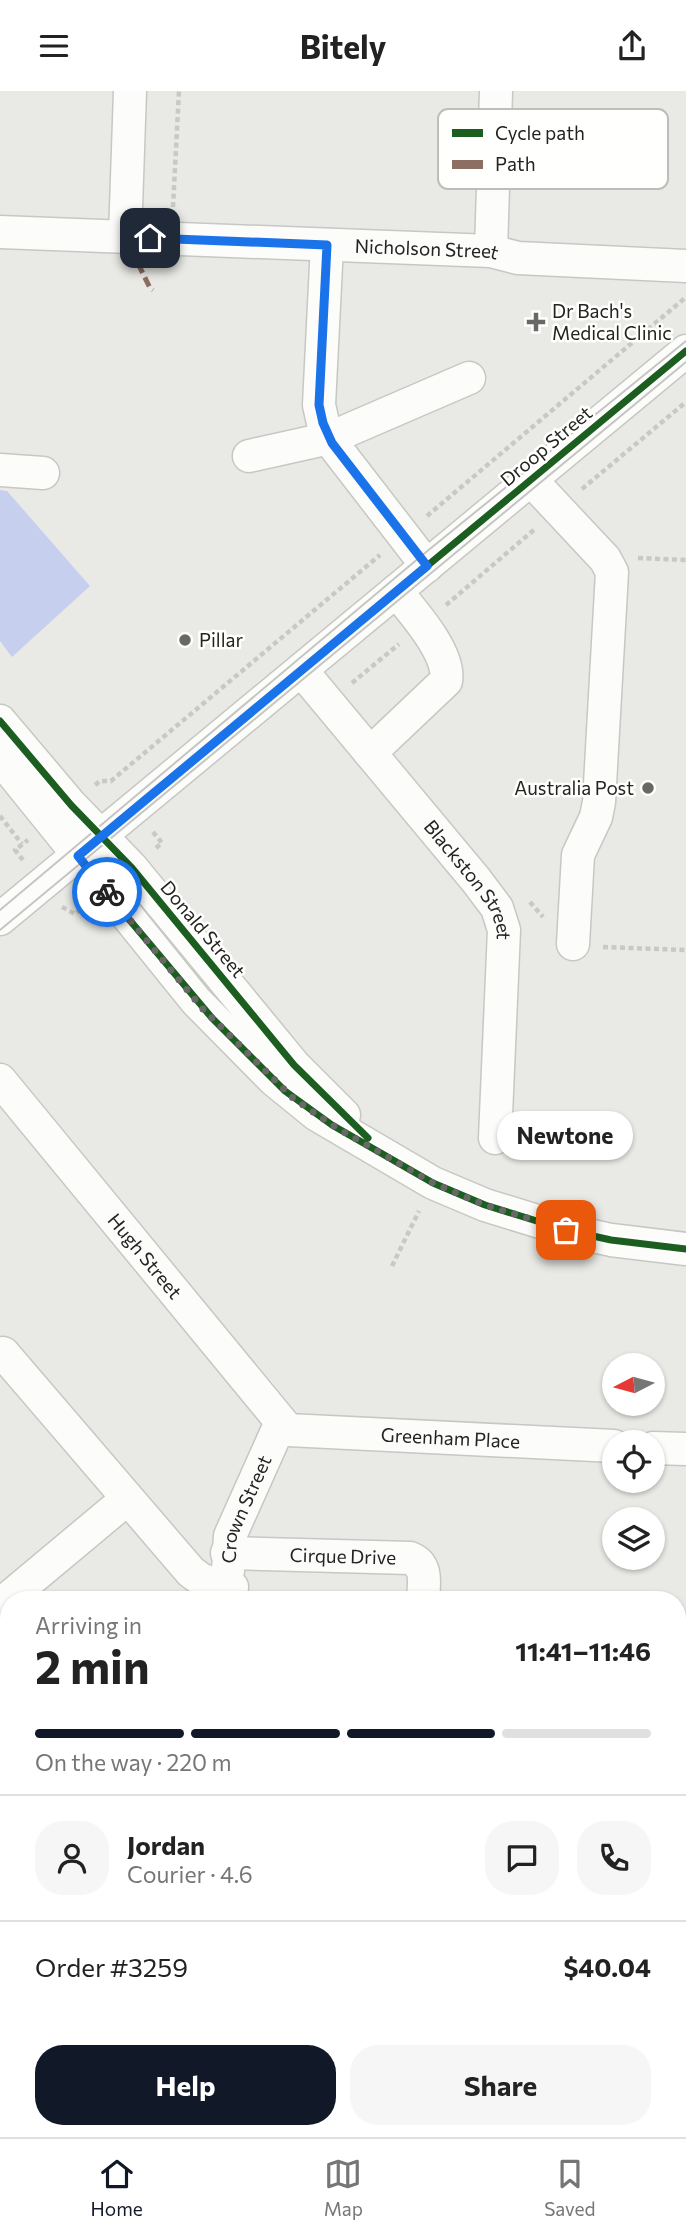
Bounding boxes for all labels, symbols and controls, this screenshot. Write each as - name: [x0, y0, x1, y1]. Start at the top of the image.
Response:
- text: Bitely: [300, 26, 386, 66]
- icon: menu: [35, 27, 73, 65]
- icon: share: [613, 27, 651, 65]
- legend: [438, 109, 668, 189]
- text: Cycle path: [495, 121, 585, 144]
- text: Path: [495, 152, 536, 175]
- pin: [120, 208, 180, 268]
- icon: home: [131, 219, 169, 257]
- street label: Nicholson Street: [354, 234, 502, 264]
- place label: Dr Bach's Medical Clinic: [552, 299, 672, 344]
- marker: Dr Bach's Medical Clinic: [526, 312, 546, 332]
- street label: Droop Street: [495, 401, 596, 491]
- place label: Pillar: [199, 628, 243, 651]
- marker: Pillar: [177, 632, 193, 648]
- place label: Australia Post: [514, 776, 634, 799]
- marker: Australia Post: [640, 780, 656, 796]
- street label: Blackston Street: [420, 815, 516, 941]
- courier: [72, 857, 142, 927]
- icon: bike: [88, 873, 126, 911]
- street label: Donald Street: [156, 876, 251, 982]
- callout: Newtone: [498, 1111, 634, 1160]
- text: Newtone: [517, 1121, 613, 1149]
- pin: [536, 1200, 596, 1260]
- street label: Hugh Street: [104, 1208, 187, 1303]
- icon: bag: [547, 1211, 585, 1249]
- north arrow: [602, 1353, 665, 1416]
- map controls: [602, 1353, 665, 1570]
- street label: Greenham Place: [380, 1423, 521, 1452]
- button: locate: [602, 1430, 665, 1493]
- street label: Crown Street: [216, 1451, 276, 1564]
- button: layers: [602, 1507, 665, 1570]
- street label: Cirque Drive: [289, 1543, 397, 1569]
- text: Arriving in: [35, 1611, 142, 1639]
- text: 11:41–11:46: [515, 1635, 651, 1666]
- text: 2 min: [35, 1637, 150, 1693]
- text: On the way · 220 m: [35, 1748, 232, 1776]
- button: person: [35, 1821, 109, 1895]
- button: chat: [485, 1821, 559, 1895]
- button: phone: [577, 1821, 651, 1895]
- text: Jordan: [127, 1829, 205, 1860]
- text: Courier · 4.6: [127, 1860, 253, 1888]
- text: Order #3259: [35, 1951, 188, 1982]
- text: $40.04: [563, 1951, 651, 1982]
- button: Help: [35, 2045, 336, 2125]
- button: Share: [350, 2045, 651, 2125]
- tab: Home: [91, 2155, 143, 2220]
- tab: Map: [324, 2155, 363, 2220]
- tab: Saved: [544, 2155, 595, 2220]

